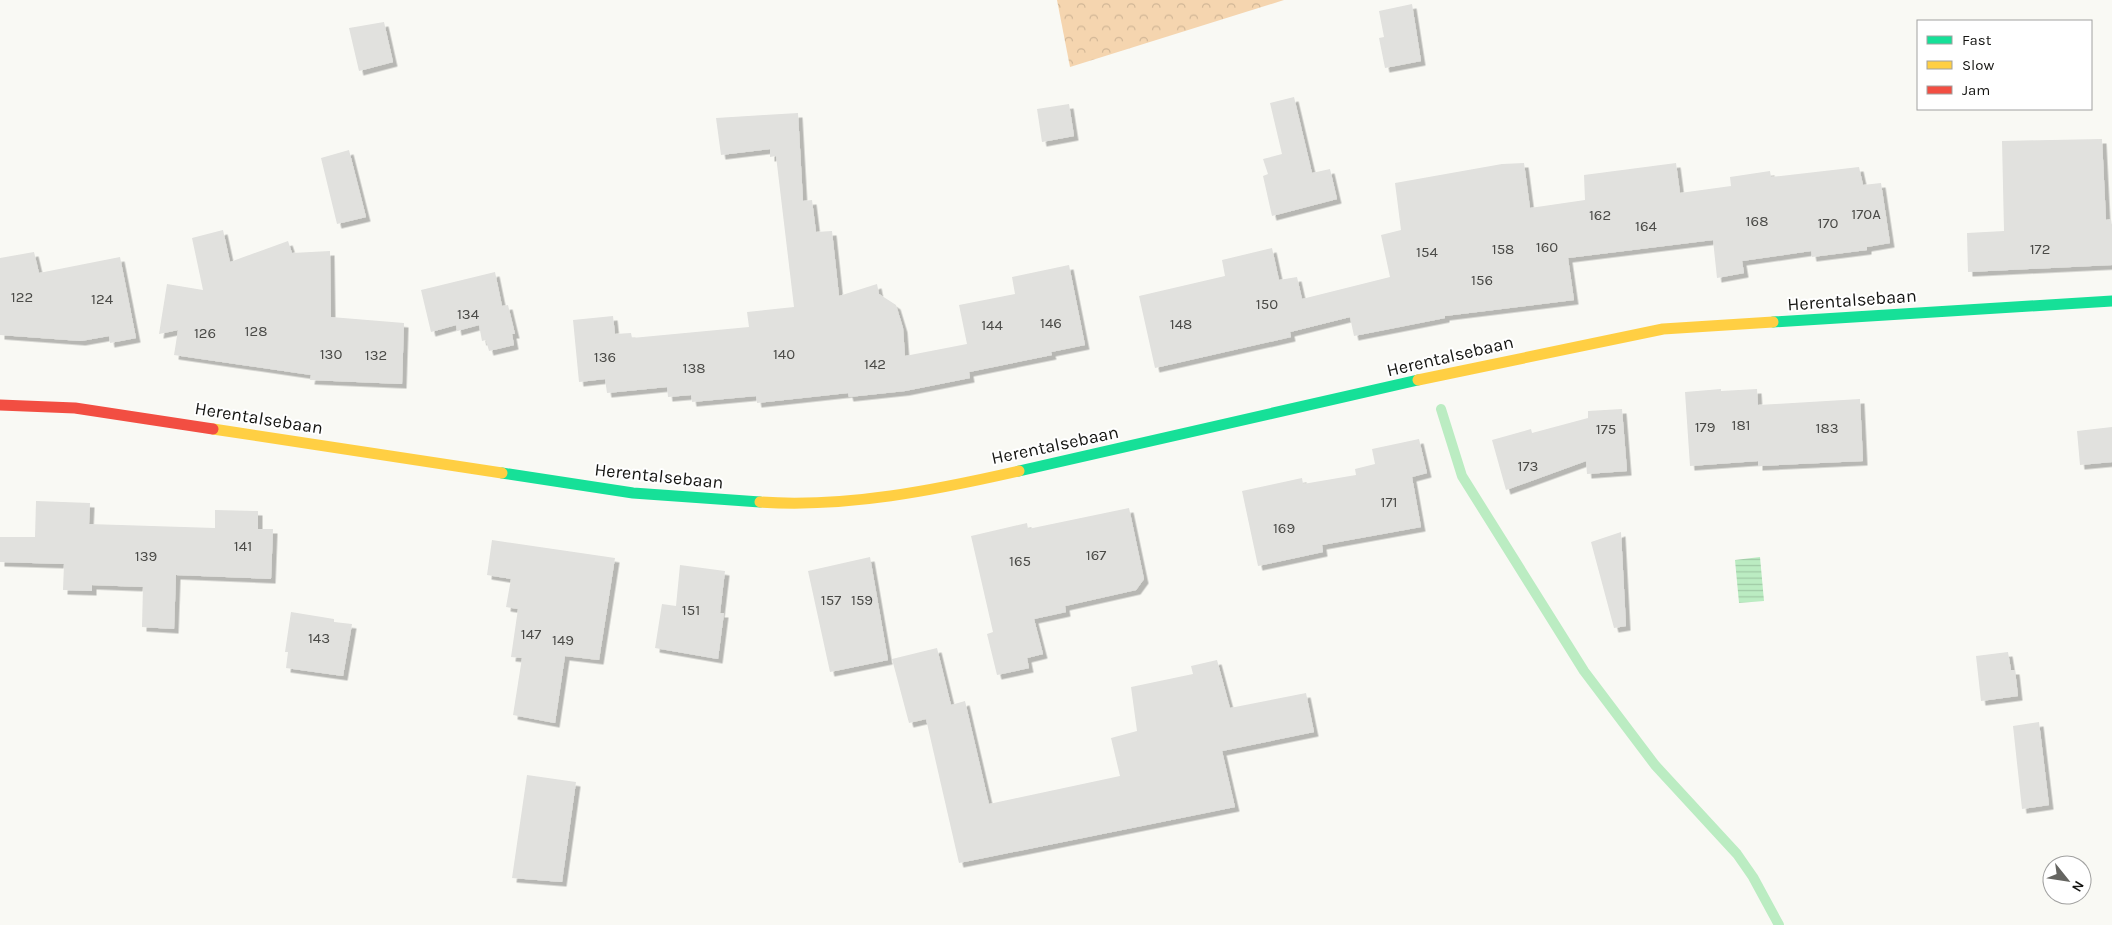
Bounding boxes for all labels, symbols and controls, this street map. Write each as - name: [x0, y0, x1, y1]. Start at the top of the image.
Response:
- legend: [1917, 20, 2092, 110]
- text: Fast: [1962, 31, 1992, 49]
- text: Slow: [1962, 56, 1994, 74]
- text: Jam: [1962, 81, 1990, 99]
- house number: 170A: [1851, 205, 1881, 223]
- house number: 162: [1589, 206, 1611, 224]
- house number: 168: [1746, 212, 1768, 230]
- house number: 170: [1818, 214, 1839, 232]
- house number: 164: [1635, 217, 1658, 235]
- house number: 160: [1536, 238, 1558, 256]
- house number: 158: [1492, 240, 1514, 258]
- house number: 172: [2030, 240, 2050, 258]
- house number: 154: [1416, 243, 1439, 261]
- house number: 156: [1471, 271, 1493, 289]
- street label: Herentalsebaan: [1787, 285, 1917, 315]
- house number: 122: [11, 288, 33, 306]
- house number: 124: [91, 290, 114, 308]
- house number: 150: [1256, 295, 1278, 313]
- house number: 134: [457, 305, 480, 323]
- house number: 146: [1040, 314, 1062, 332]
- house number: 148: [1170, 315, 1192, 333]
- house number: 144: [981, 316, 1003, 334]
- house number: 128: [245, 322, 267, 340]
- house number: 126: [194, 324, 216, 342]
- street label: Herentalsebaan: [1384, 331, 1516, 381]
- house number: 130: [320, 345, 342, 363]
- house number: 140: [773, 345, 795, 363]
- house number: 132: [365, 346, 387, 364]
- house number: 136: [594, 348, 616, 366]
- house number: 142: [864, 355, 886, 373]
- house number: 138: [682, 359, 706, 377]
- street label: Herentalsebaan: [193, 397, 325, 439]
- house number: 181: [1731, 416, 1751, 434]
- house number: 179: [1695, 418, 1715, 436]
- house number: 183: [1815, 419, 1839, 437]
- house number: 175: [1596, 420, 1616, 438]
- street label: Herentalsebaan: [989, 421, 1121, 469]
- house number: 173: [1518, 457, 1538, 475]
- street label: Herentalsebaan: [593, 458, 725, 494]
- house number: 171: [1381, 493, 1397, 511]
- house number: 169: [1273, 519, 1295, 537]
- house number: 141: [234, 537, 252, 555]
- house number: 167: [1086, 546, 1106, 564]
- house number: 139: [135, 547, 157, 565]
- house number: 165: [1009, 552, 1031, 570]
- house number: 157: [821, 591, 841, 609]
- house number: 159: [851, 591, 873, 609]
- house number: 151: [682, 601, 700, 619]
- house number: 147: [521, 625, 541, 643]
- house number: 143: [308, 629, 330, 647]
- house number: 149: [552, 631, 574, 649]
- north arrow: [2042, 855, 2092, 905]
- text: N: [2068, 878, 2088, 895]

